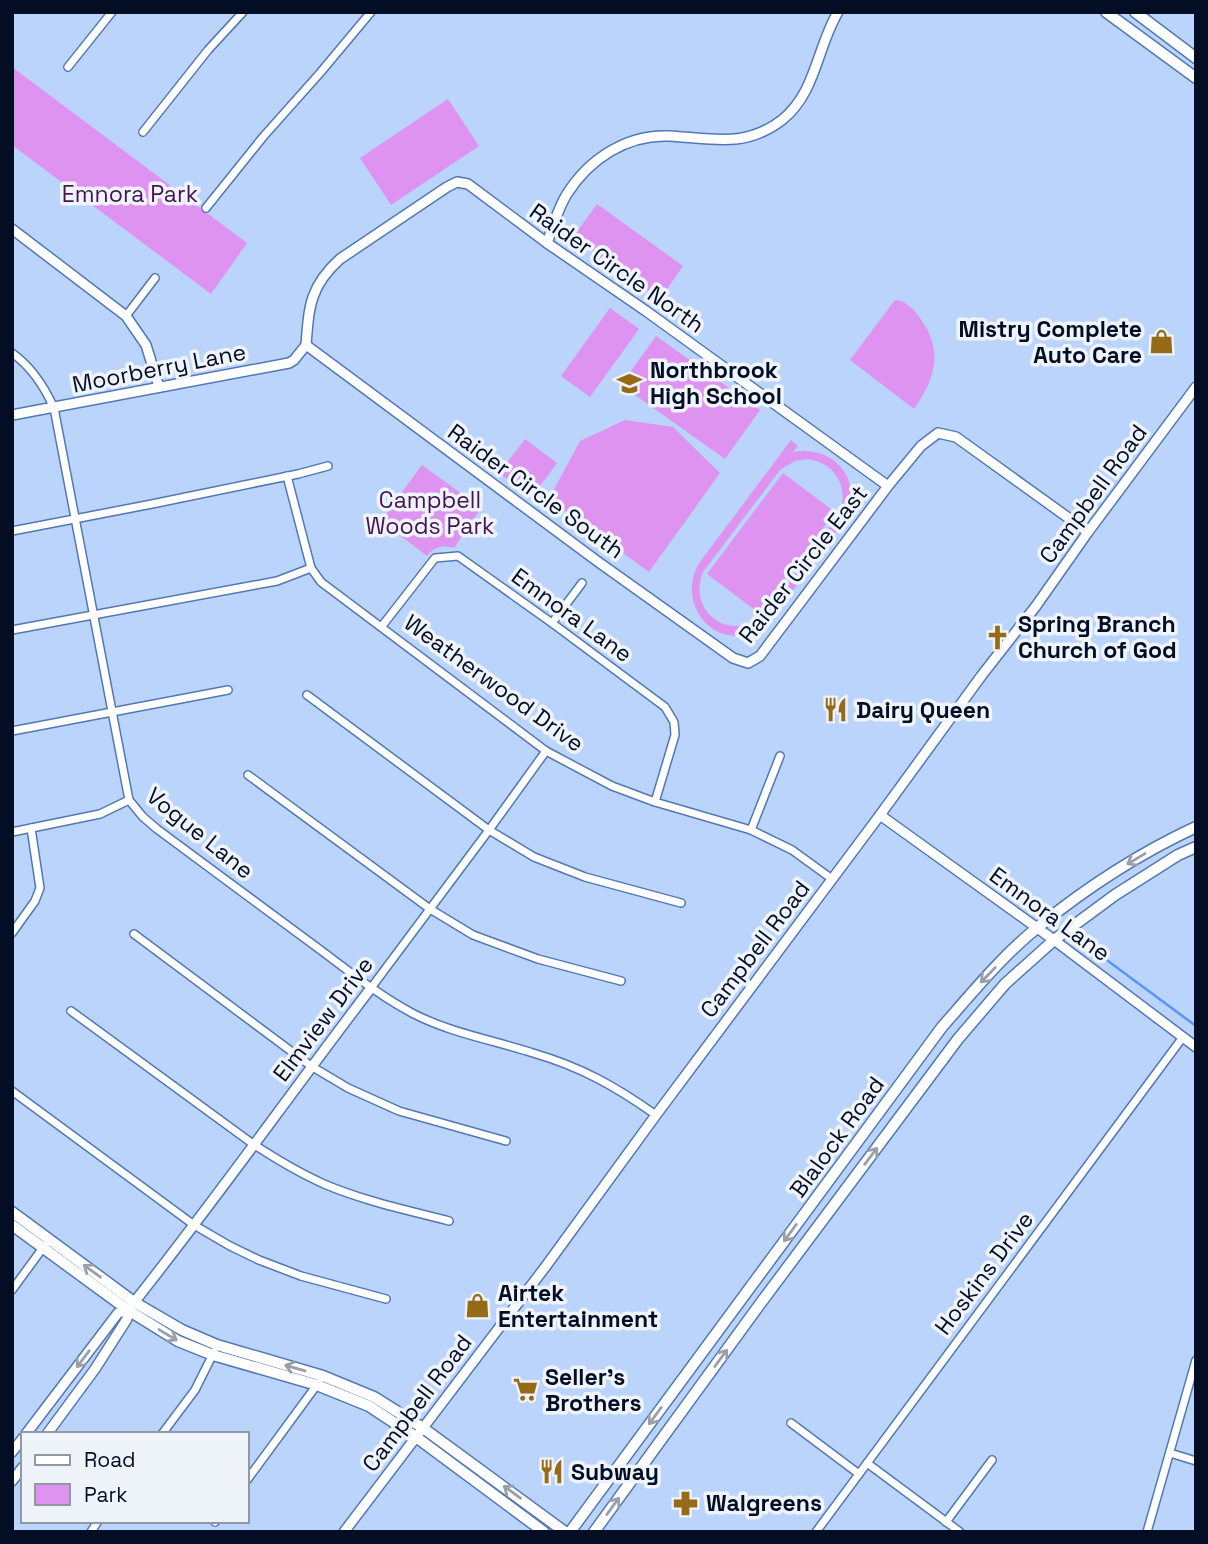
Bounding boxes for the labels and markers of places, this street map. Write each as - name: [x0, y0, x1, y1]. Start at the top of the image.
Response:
- place label: Mistry Complete Auto Care: [959, 314, 1142, 370]
- shop icon: Mistry Complete Auto Care: [1148, 328, 1176, 356]
- place label: Northbrook High School: [650, 355, 782, 411]
- school or university icon: Northbrook High School: [616, 369, 644, 397]
- place label: Spring Branch Church of God: [1018, 609, 1177, 665]
- church icon: Spring Branch Church of God: [984, 623, 1012, 651]
- place label: Dairy Queen: [856, 695, 990, 725]
- restaurant icon: Dairy Queen: [822, 696, 850, 724]
- place label: Airtek Entertainment: [498, 1278, 658, 1334]
- shop icon: Airtek Entertainment: [464, 1292, 492, 1320]
- place label: Seller's Brothers: [545, 1362, 642, 1418]
- supermarket icon: Seller's Brothers: [511, 1376, 539, 1404]
- place label: Subway: [571, 1457, 659, 1487]
- restaurant icon: Subway: [537, 1458, 565, 1486]
- place label: Walgreens: [706, 1488, 822, 1518]
- pharmacy icon: Walgreens: [672, 1489, 700, 1517]

